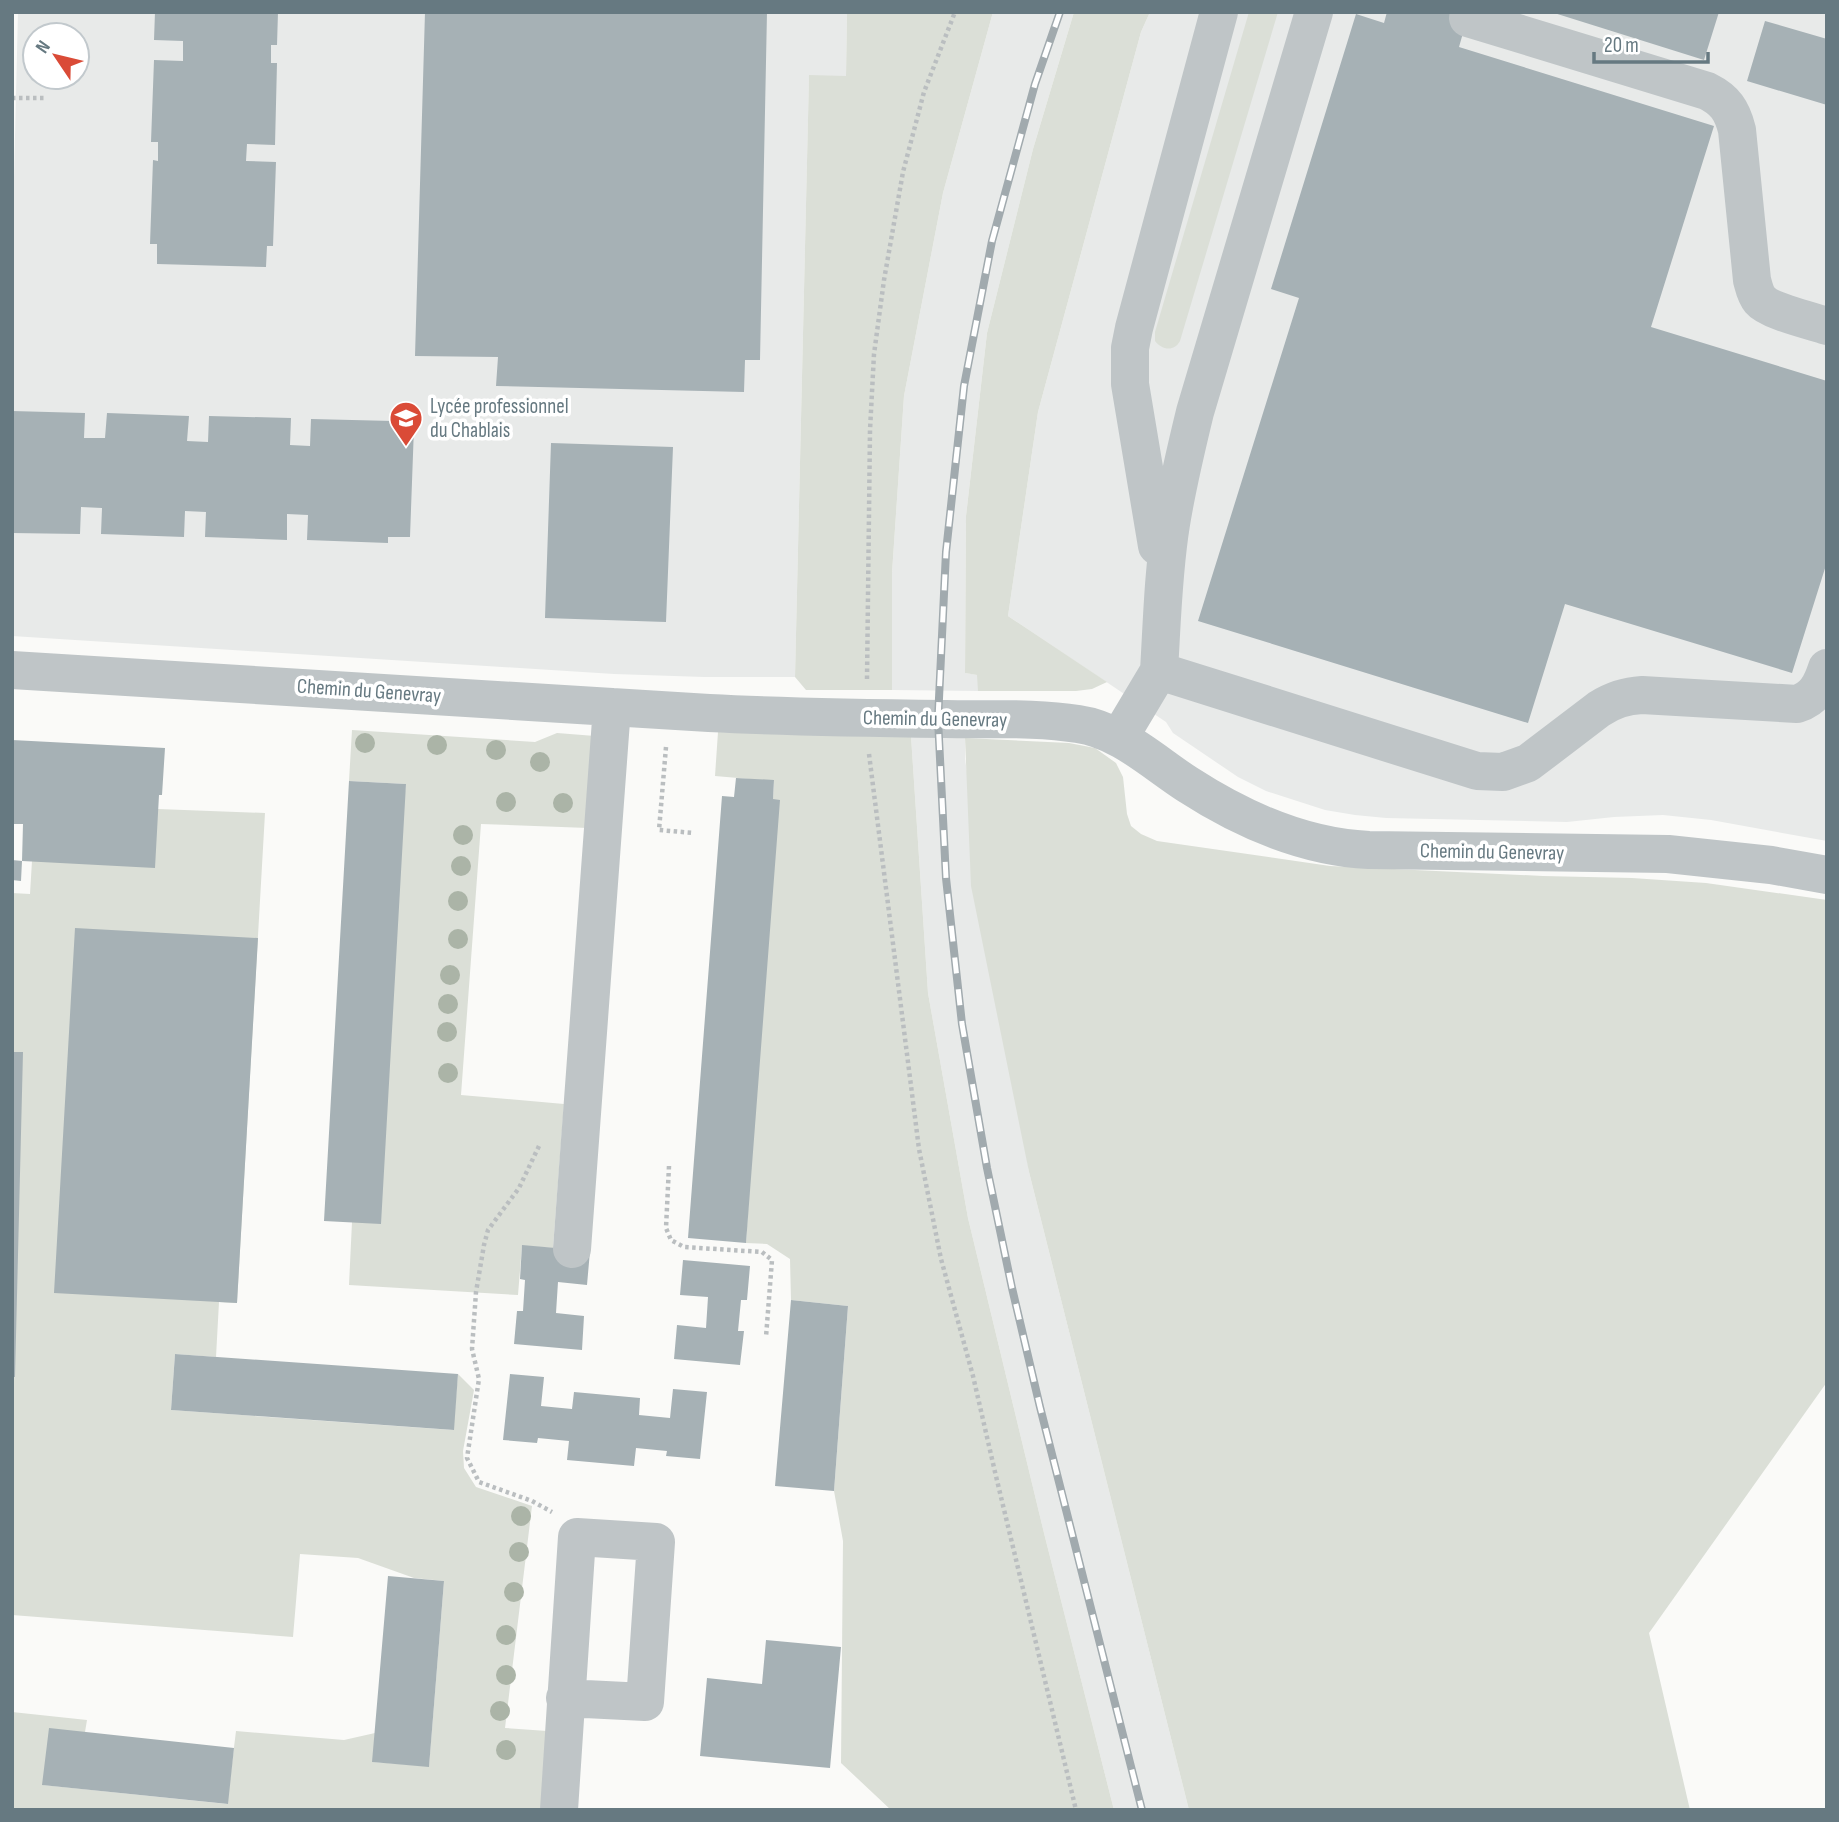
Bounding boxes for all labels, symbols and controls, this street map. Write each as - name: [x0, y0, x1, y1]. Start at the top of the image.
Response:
- north arrow: [21, 21, 91, 91]
- scale bar: [1594, 21, 1708, 65]
- text: 20 m: [1604, 33, 1639, 58]
- text: N: [31, 36, 56, 58]
- place label: Lycée professionnel du Chablais: [430, 394, 569, 443]
- school or university icon: Lycée professionnel du Chablais: [387, 399, 425, 448]
- street label: Chemin du Genevray: [296, 673, 442, 709]
- street label: Chemin du Genevray: [863, 705, 1007, 733]
- street label: Chemin du Genevray: [1420, 838, 1564, 866]

